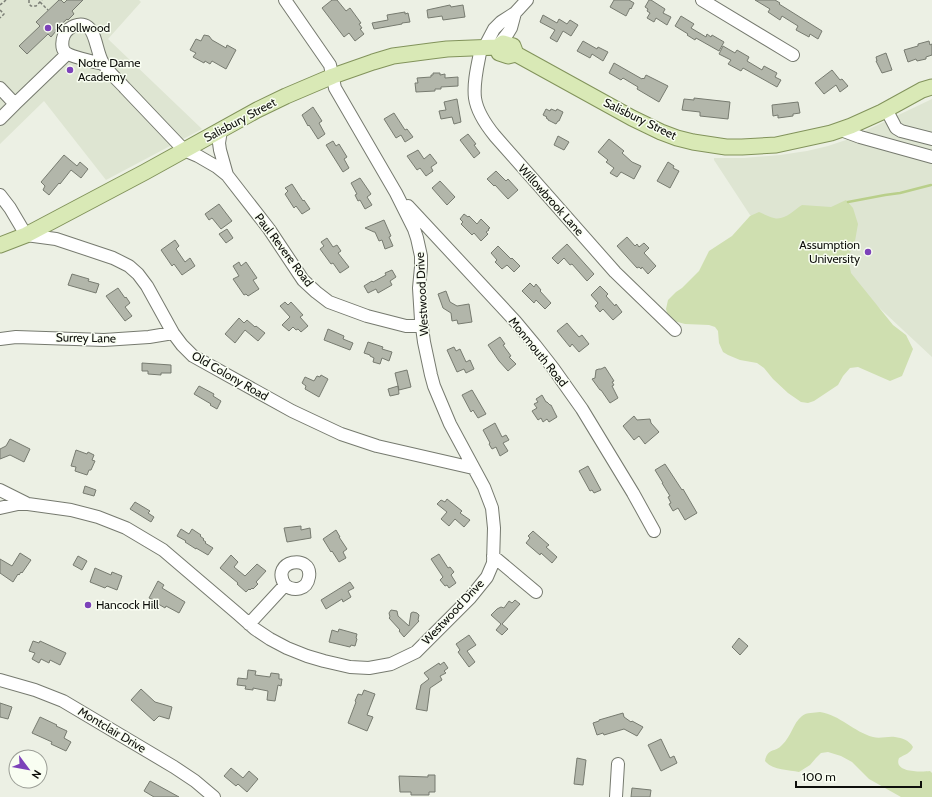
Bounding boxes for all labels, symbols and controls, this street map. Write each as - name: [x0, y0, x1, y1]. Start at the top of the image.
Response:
- place label: Knollwood: [56, 20, 110, 35]
- marker: Knollwood: [43, 23, 53, 33]
- place label: Notre Dame Academy: [78, 55, 140, 84]
- marker: Notre Dame Academy: [65, 65, 75, 75]
- street label: Salisbury Street: [201, 94, 278, 145]
- street label: Salisbury Street: [601, 94, 679, 143]
- street label: Willowbrook Lane: [515, 161, 587, 238]
- street label: Paul Revere Road: [252, 210, 317, 289]
- place label: Assumption University: [799, 237, 860, 266]
- marker: Assumption University: [863, 247, 873, 257]
- street label: Westwood Drive: [412, 252, 431, 336]
- street label: Monmouth Road: [506, 314, 571, 390]
- street label: Surrey Lane: [56, 329, 116, 346]
- street label: Old Colony Road: [189, 348, 271, 404]
- street label: Westwood Drive: [418, 576, 487, 648]
- place label: Hancock Hill: [96, 597, 159, 612]
- marker: Hancock Hill: [83, 600, 93, 610]
- street label: Montclair Drive: [75, 703, 149, 756]
- north arrow: [8, 749, 48, 789]
- scale bar: [796, 763, 921, 789]
- text: N: [28, 767, 44, 781]
- text: 100 m: [802, 769, 836, 784]

